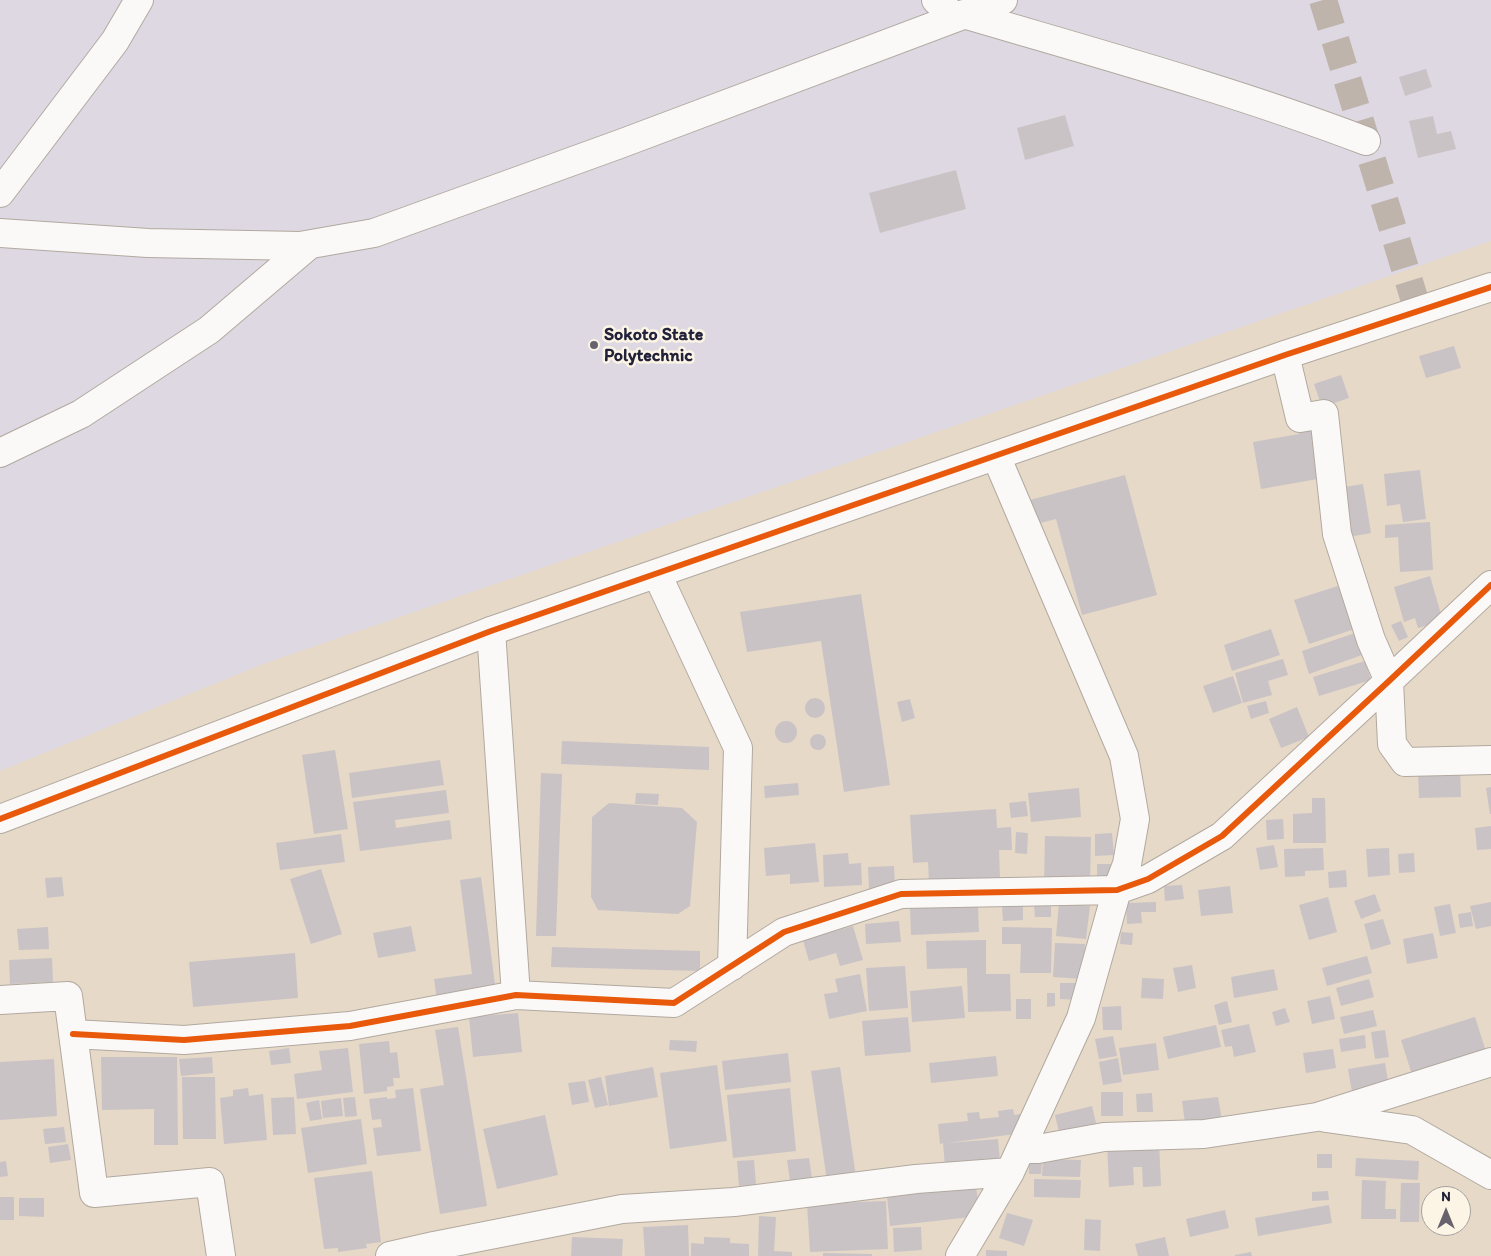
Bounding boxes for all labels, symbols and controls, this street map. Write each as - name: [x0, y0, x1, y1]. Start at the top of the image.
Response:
- place label: Sokoto State Polytechnic: [604, 324, 703, 366]
- marker: Sokoto State Polytechnic: [588, 339, 600, 351]
- north arrow: [1421, 1186, 1471, 1236]
- text: N: [1441, 1188, 1451, 1205]

